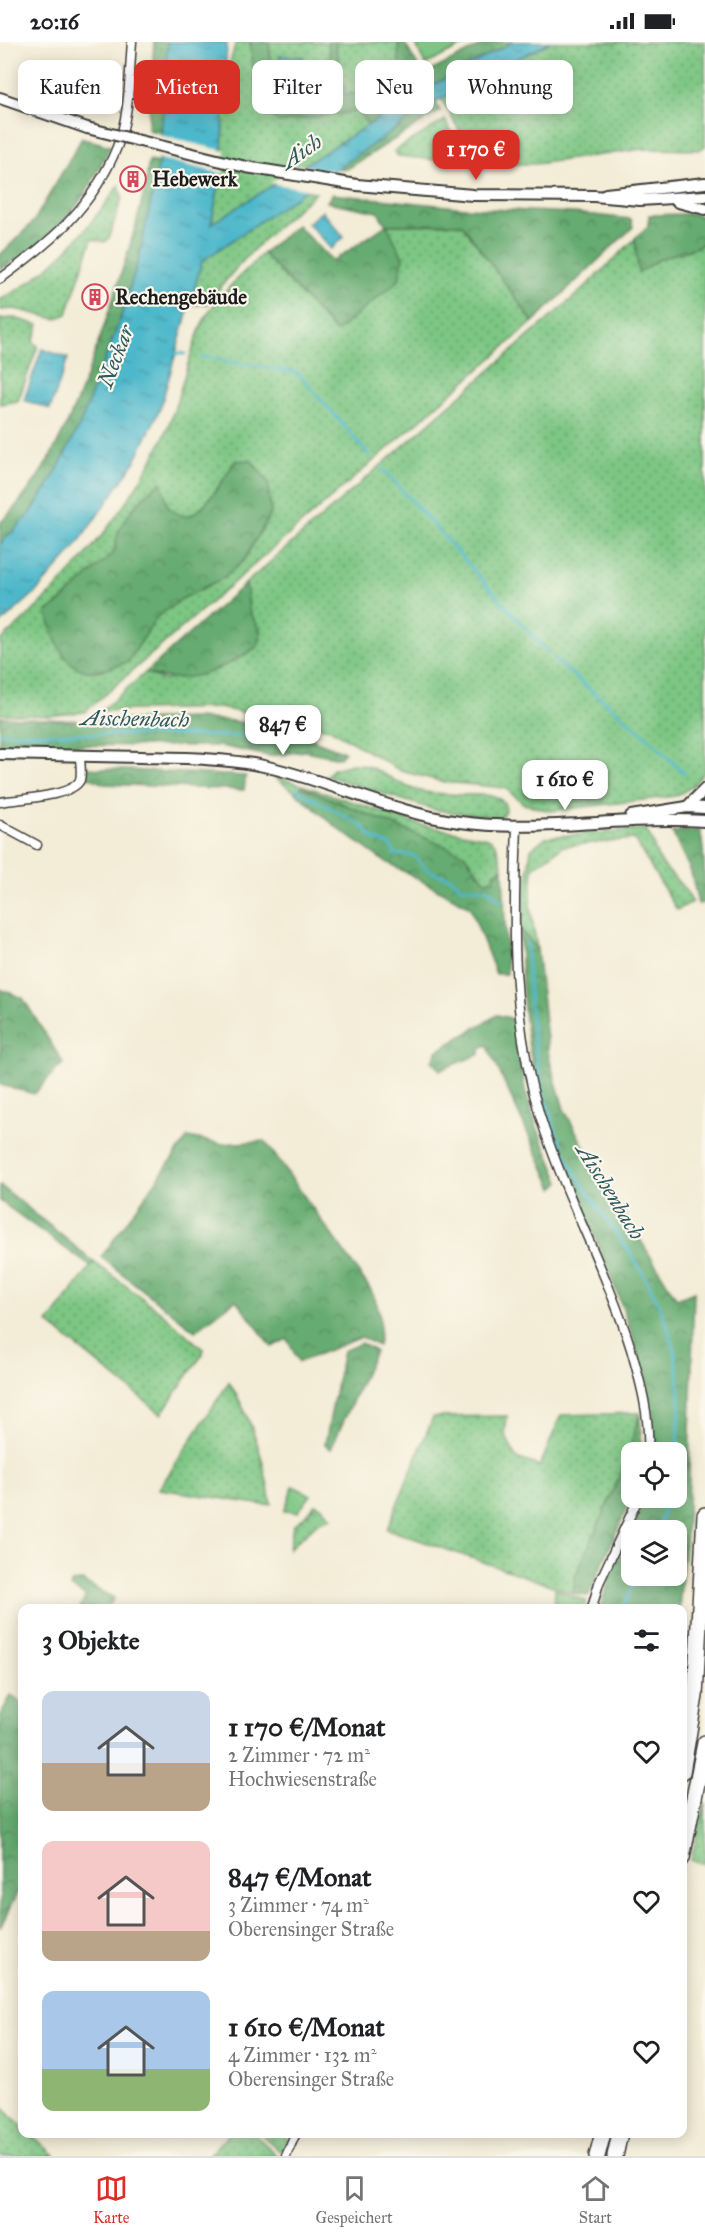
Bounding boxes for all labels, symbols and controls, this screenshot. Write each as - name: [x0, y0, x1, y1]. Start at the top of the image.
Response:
- text: 20:16: [30, 8, 79, 35]
- chip: Kaufen: [18, 60, 122, 114]
- chip: Mieten: [134, 60, 240, 114]
- chip: Filter: [252, 60, 343, 114]
- chip: Neu: [355, 60, 434, 114]
- chip: Wohnung: [446, 60, 573, 114]
- water label: Aich: [274, 128, 327, 176]
- pin: 1 170 €: [421, 130, 531, 181]
- text: 1 170 €: [447, 137, 505, 161]
- building icon: Hebewerk: [118, 164, 148, 194]
- place label: Hebewerk: [152, 166, 239, 192]
- building icon: Rechengebäude: [80, 282, 110, 312]
- place label: Rechengebäude: [115, 284, 247, 310]
- water label: Neckar: [91, 320, 140, 393]
- water label: Aischenbach: [78, 704, 190, 733]
- pin: 847 €: [241, 705, 325, 756]
- text: 847 €: [259, 712, 307, 736]
- pin: 1 610 €: [510, 760, 620, 811]
- text: 1 610 €: [536, 767, 594, 791]
- water label: Aischenbach: [569, 1136, 651, 1245]
- map controls: [621, 1442, 687, 1586]
- button: locate: [621, 1442, 687, 1508]
- button: layers: [621, 1520, 687, 1586]
- text: 3 Objekte: [42, 1624, 140, 1656]
- icon: filters: [630, 1624, 663, 1657]
- text: 1 170 €/Monat: [228, 1711, 386, 1743]
- icon: home: [90, 1715, 162, 1787]
- icon: heart: [630, 1735, 663, 1768]
- text: 2 Zimmer · 72 m²: [228, 1743, 370, 1767]
- text: Hochwiesenstraße: [228, 1767, 377, 1791]
- text: 847 €/Monat: [228, 1861, 371, 1893]
- icon: home: [90, 1865, 162, 1937]
- icon: heart: [630, 1885, 663, 1918]
- text: 3 Zimmer · 74 m²: [228, 1893, 369, 1917]
- text: Oberensinger Straße: [228, 1917, 394, 1941]
- text: 1 610 €/Monat: [228, 2011, 385, 2043]
- icon: home: [90, 2015, 162, 2087]
- icon: heart: [630, 2035, 663, 2068]
- text: 4 Zimmer · 132 m²: [228, 2043, 376, 2067]
- text: Oberensinger Straße: [228, 2067, 394, 2091]
- tab: Karte: [93, 2172, 129, 2227]
- tab: Gespeichert: [316, 2172, 393, 2227]
- tab: Start: [579, 2172, 612, 2227]

